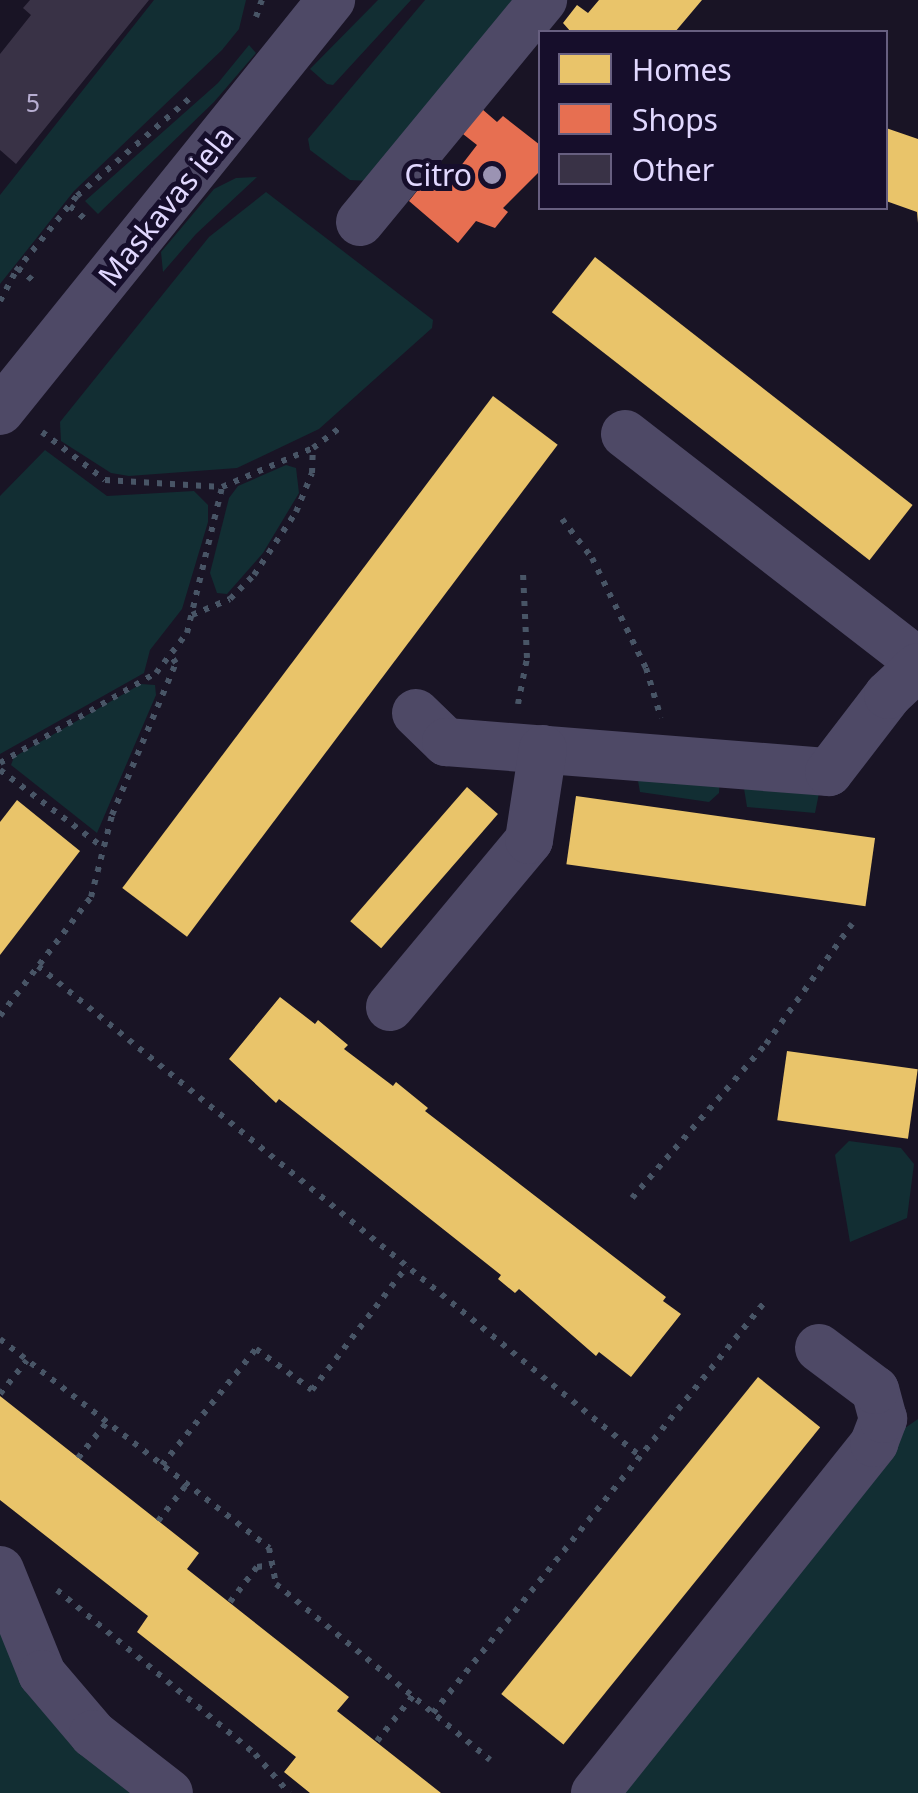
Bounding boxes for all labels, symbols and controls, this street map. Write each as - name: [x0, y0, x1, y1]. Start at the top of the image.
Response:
- legend: [538, 30, 888, 210]
- text: Homes: [632, 49, 732, 90]
- house number: 5: [26, 87, 40, 117]
- text: Shops: [632, 99, 718, 140]
- street label: Maskavas iela: [91, 119, 241, 293]
- text: Other: [632, 149, 714, 190]
- place label: Citro: [405, 157, 472, 193]
- marker: Citro: [481, 164, 503, 186]

